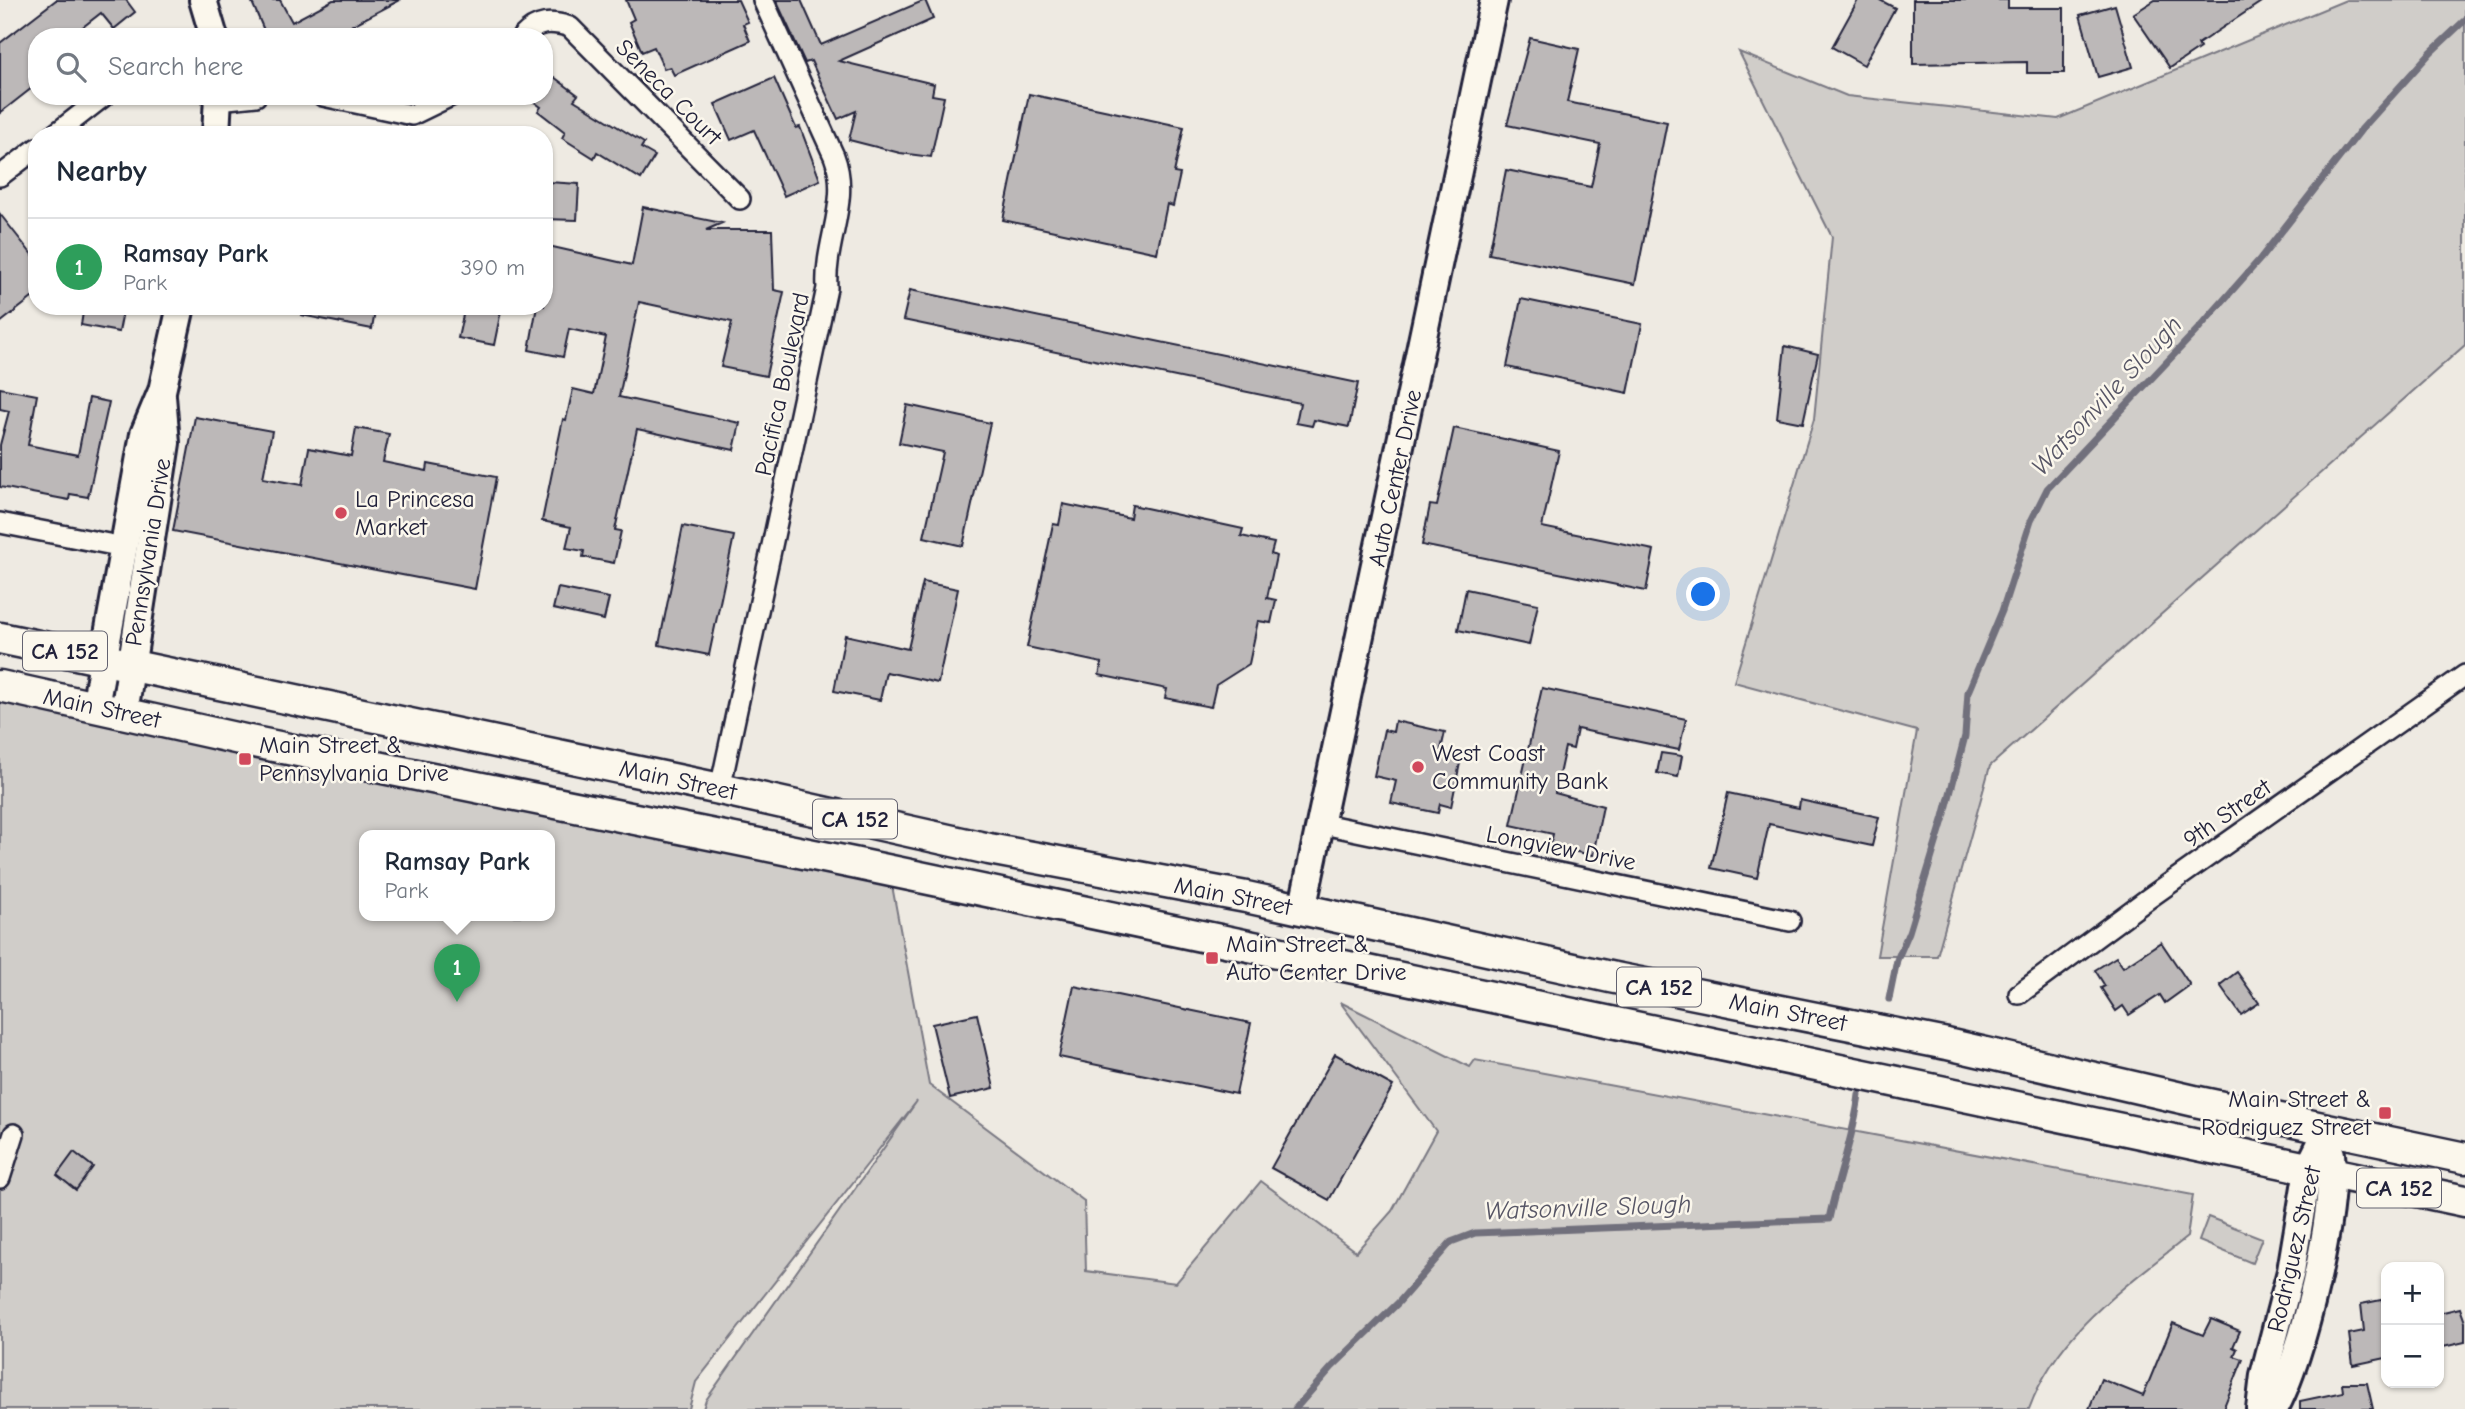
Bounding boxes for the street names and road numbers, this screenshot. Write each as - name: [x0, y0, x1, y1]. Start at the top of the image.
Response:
- street label: Seneca Court: [610, 33, 729, 152]
- street label: Pacifica Boulevard: [749, 290, 815, 478]
- street label: Auto Center Drive: [1363, 387, 1427, 569]
- street label: Pennsylvania Drive: [119, 456, 177, 648]
- road number: CA 152: [23, 632, 107, 670]
- street label: Main Street: [41, 682, 164, 734]
- street label: Main Street: [617, 754, 740, 806]
- street label: 9th Street: [2178, 772, 2277, 853]
- road number: CA 152: [813, 800, 897, 838]
- street label: Longview Drive: [1484, 820, 1638, 876]
- street label: Main Street: [1172, 871, 1295, 921]
- road number: CA 152: [1617, 968, 1701, 1006]
- street label: Main Street: [1727, 987, 1850, 1037]
- street label: Rodriguez Street: [2261, 1162, 2327, 1335]
- road number: CA 152: [2357, 1168, 2441, 1208]

